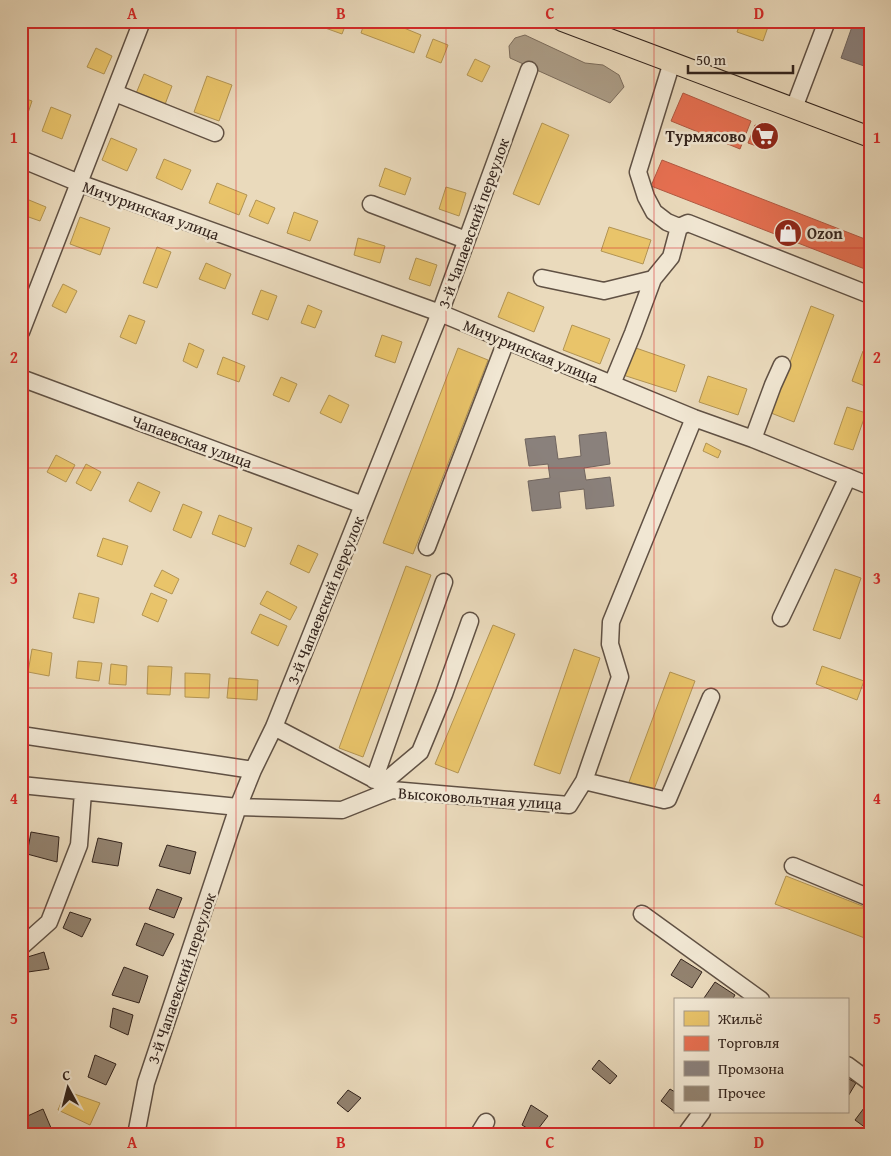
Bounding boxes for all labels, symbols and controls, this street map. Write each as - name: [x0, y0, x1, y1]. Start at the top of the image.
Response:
- text: A: [127, 1, 138, 25]
- text: B: [336, 1, 346, 25]
- text: C: [545, 1, 555, 25]
- text: D: [754, 1, 764, 25]
- scale bar: [688, 42, 794, 74]
- text: 50 m: [696, 49, 727, 70]
- supermarket icon: Турмясово: [750, 121, 780, 151]
- place label: Турмясово: [666, 124, 746, 148]
- text: 1: [10, 125, 18, 149]
- text: 1: [873, 125, 881, 149]
- street label: 3-й Чапаевский переулок: [431, 134, 515, 312]
- street label: Мичуринская улица: [79, 174, 223, 246]
- shop icon: Ozon: [773, 218, 803, 248]
- place label: Ozon: [807, 221, 843, 245]
- street label: Мичуринская улица: [460, 313, 603, 389]
- text: 2: [10, 345, 18, 369]
- text: 2: [873, 345, 881, 369]
- street label: Чапаевская улица: [128, 408, 256, 474]
- street label: 3-й Чапаевский переулок: [280, 512, 370, 688]
- text: 3: [10, 566, 18, 590]
- text: 3: [873, 566, 881, 590]
- street label: Высоковольтная улица: [397, 780, 563, 816]
- text: 4: [10, 786, 18, 810]
- text: 4: [873, 786, 881, 810]
- street label: 3-й Чапаевский переулок: [140, 889, 222, 1067]
- legend: [674, 998, 848, 1114]
- text: 5: [10, 1006, 18, 1030]
- text: 5: [873, 1006, 881, 1030]
- text: Жильё: [717, 1008, 763, 1029]
- text: Торговля: [718, 1032, 780, 1053]
- text: Промзона: [718, 1058, 785, 1079]
- north arrow: [42, 1064, 92, 1114]
- text: С: [61, 1065, 72, 1086]
- text: Прочее: [718, 1082, 766, 1103]
- text: A: [127, 1130, 138, 1154]
- text: B: [336, 1130, 346, 1154]
- text: C: [545, 1130, 555, 1154]
- text: D: [754, 1130, 764, 1154]

